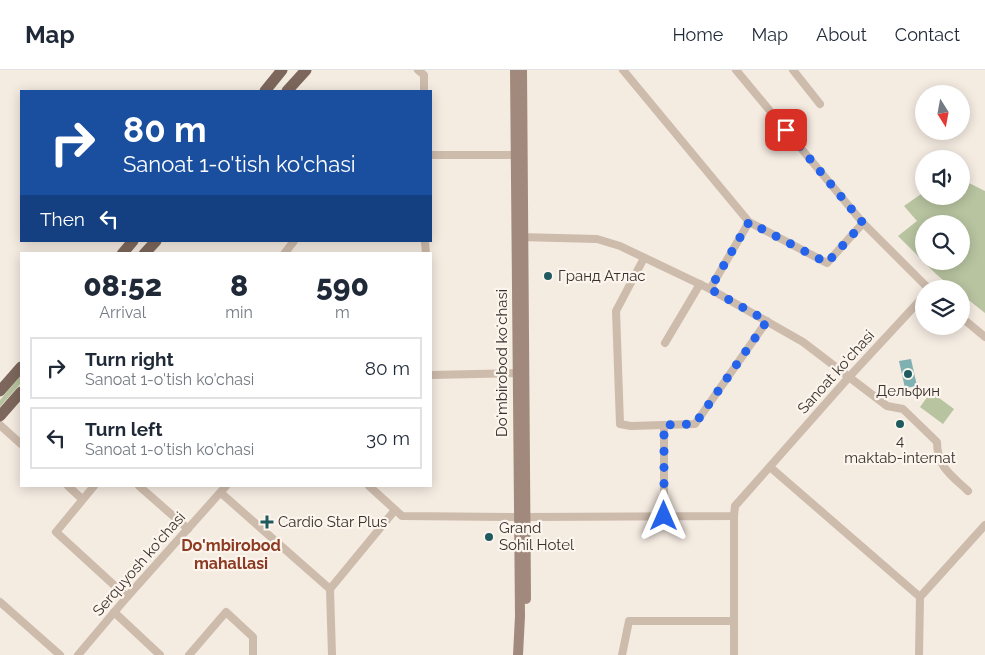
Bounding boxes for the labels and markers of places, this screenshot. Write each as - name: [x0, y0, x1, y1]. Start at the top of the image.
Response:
- pin: [765, 109, 807, 151]
- place label: Гранд Атлас: [558, 267, 646, 285]
- marker: Гранд Атлас: [542, 270, 554, 282]
- marker: Дельфин: [902, 368, 914, 380]
- place label: Дельфин: [876, 382, 940, 400]
- marker: 4 maktab-internat: [894, 418, 906, 430]
- place label: 4 maktab-internat: [844, 432, 956, 467]
- place label: Cardio Star Plus: [278, 513, 387, 531]
- marker: Cardio Star Plus: [260, 515, 274, 529]
- place label: Grand Sohil Hotel: [499, 519, 575, 554]
- marker: Grand Sohil Hotel: [483, 531, 495, 543]

